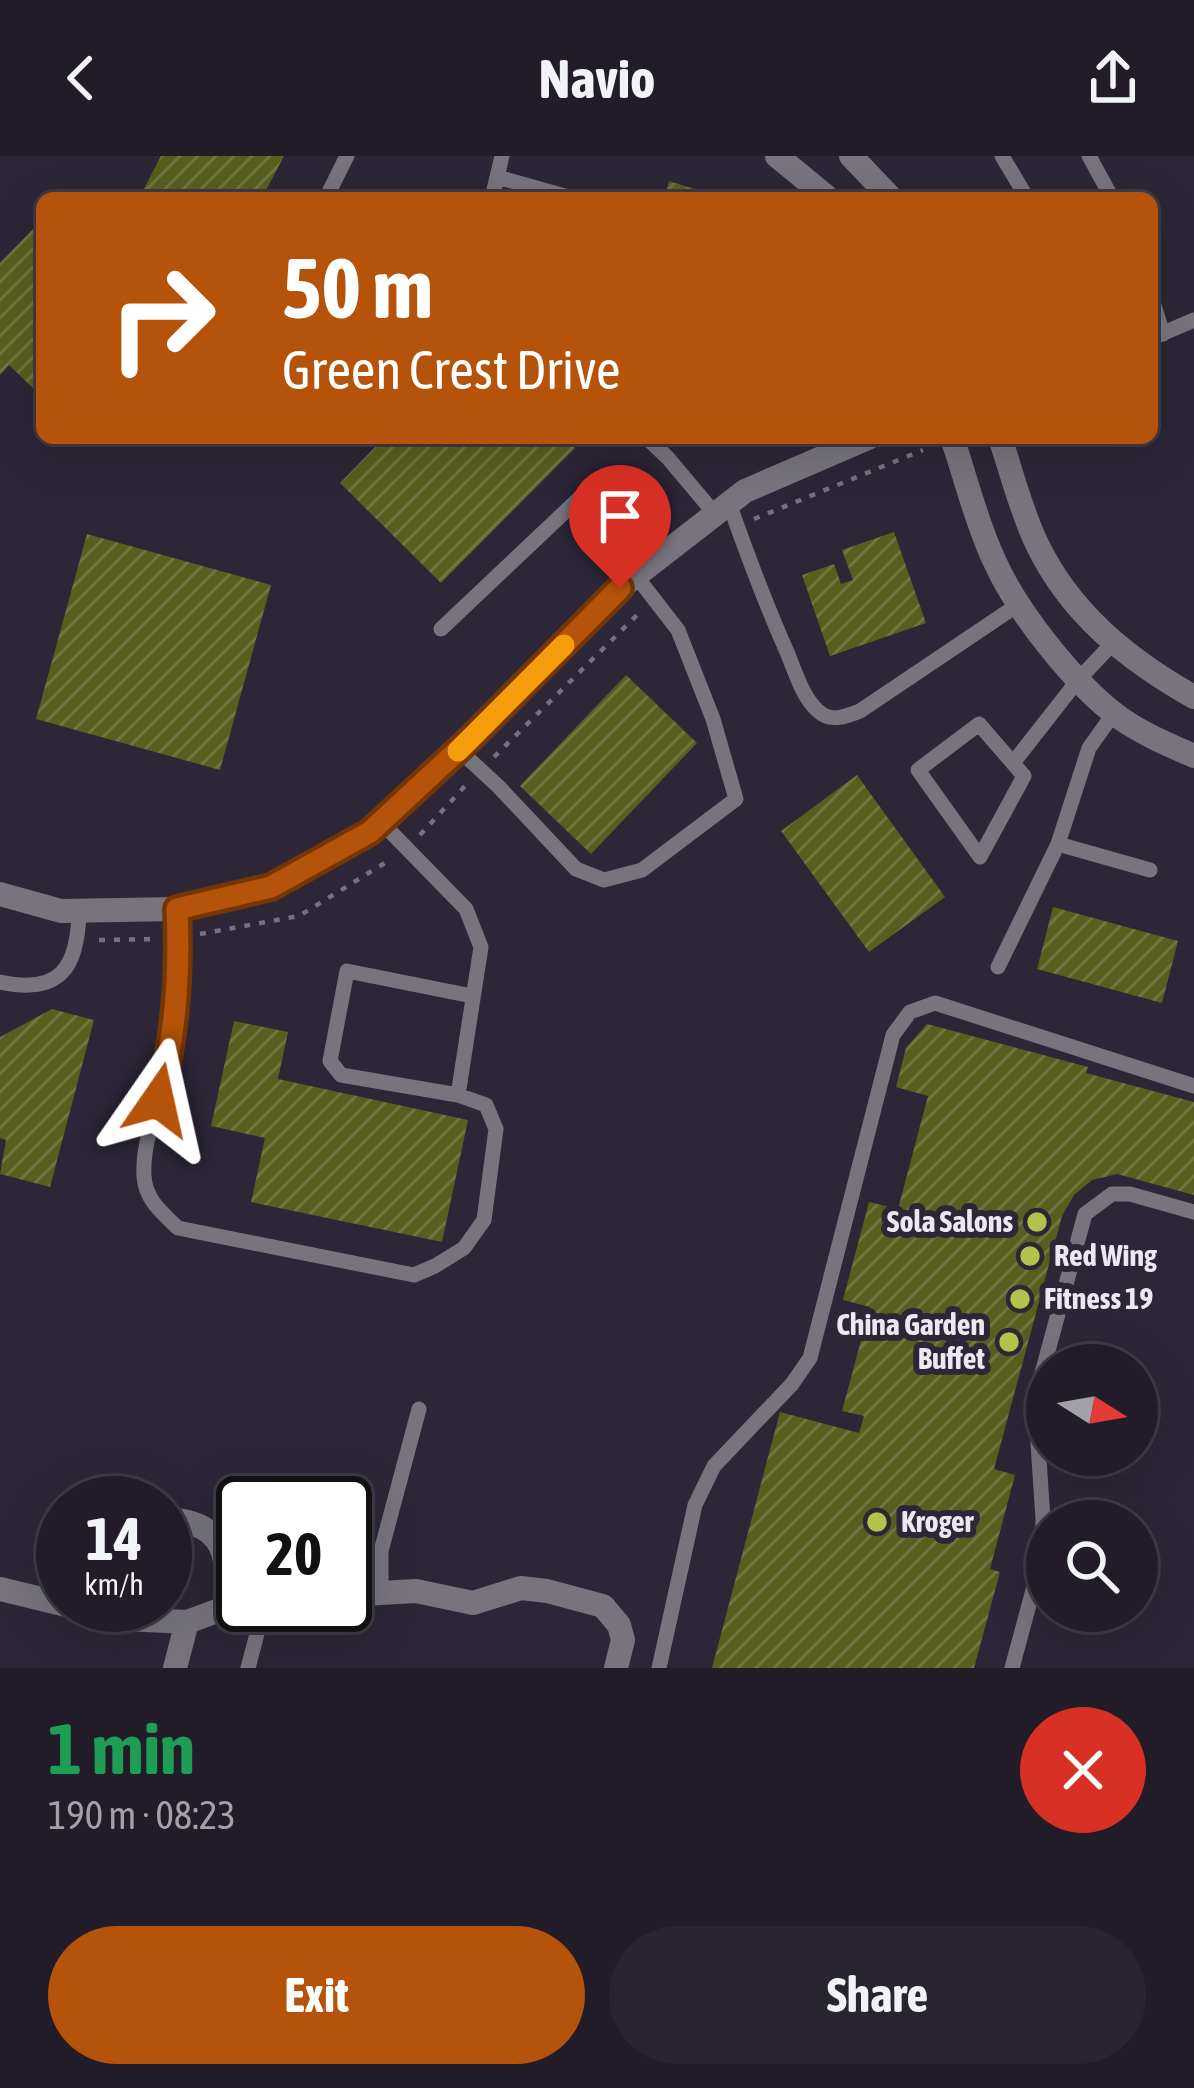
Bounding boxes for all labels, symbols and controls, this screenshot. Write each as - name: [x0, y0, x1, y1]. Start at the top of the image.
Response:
- icon: back: [48, 45, 114, 111]
- icon: share: [1080, 45, 1146, 111]
- text: Navio: [538, 48, 656, 109]
- icon: right: [84, 240, 240, 396]
- text: 50 m: [282, 240, 433, 336]
- text: Green Crest Drive: [282, 339, 620, 400]
- pin: [569, 465, 671, 588]
- icon: arrive: [587, 483, 653, 549]
- position arrow: [95, 1037, 221, 1163]
- place label: Sola Salons: [887, 1204, 1013, 1238]
- marker: Sola Salons: [1024, 1209, 1050, 1235]
- place label: Red Wing: [1054, 1238, 1157, 1272]
- marker: Red Wing: [1017, 1243, 1043, 1269]
- place label: Fitness 19: [1044, 1281, 1153, 1315]
- marker: Fitness 19: [1007, 1286, 1033, 1312]
- place label: China Garden Buffet: [836, 1307, 985, 1375]
- marker: China Garden Buffet: [996, 1329, 1022, 1355]
- north arrow: [1026, 1344, 1158, 1476]
- map controls: [1026, 1344, 1158, 1632]
- speed limit sign: 20: [216, 1476, 372, 1632]
- button: search: [1026, 1500, 1158, 1632]
- text: 14: [86, 1504, 142, 1573]
- place label: Kroger: [901, 1504, 975, 1538]
- marker: Kroger: [864, 1509, 890, 1535]
- text: km/h: [84, 1567, 144, 1601]
- text: 1 min: [48, 1707, 195, 1789]
- button: close: [1020, 1707, 1146, 1833]
- text: 190 m · 08:23: [48, 1793, 236, 1837]
- button: Exit: [48, 1926, 585, 2064]
- button: Share: [609, 1926, 1146, 2064]

